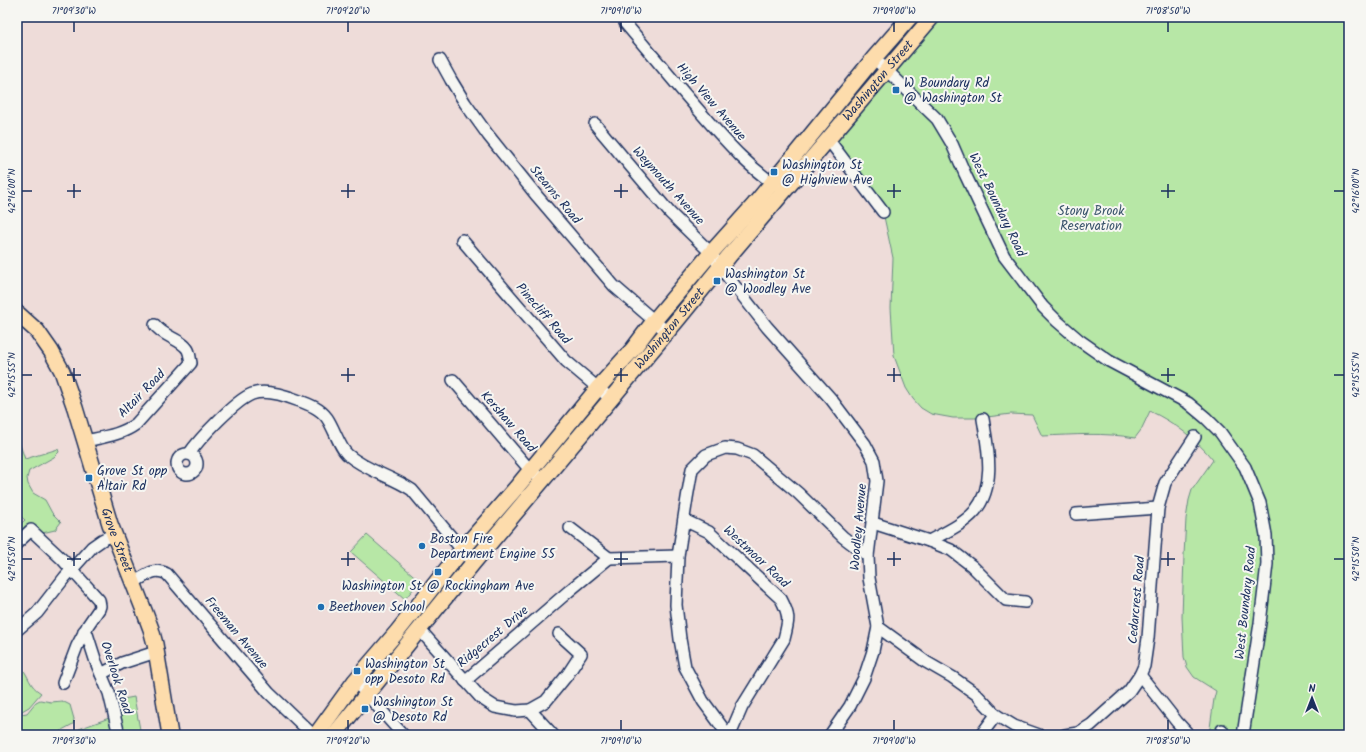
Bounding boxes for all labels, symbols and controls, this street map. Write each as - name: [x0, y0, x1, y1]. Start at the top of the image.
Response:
- text: 71°09'30"W: [52, 3, 96, 19]
- text: 71°09'20"W: [326, 3, 370, 19]
- text: 71°09'10"W: [600, 3, 642, 19]
- text: 71°09'00"W: [872, 3, 916, 19]
- text: 71°08'50"W: [1145, 3, 1191, 19]
- street label: Washington Street: [837, 35, 919, 126]
- street label: High View Avenue: [671, 58, 751, 146]
- place label: W Boundary Rd @ Washington St: [904, 73, 1003, 109]
- marker: W Boundary Rd @ Washington St: [891, 85, 901, 95]
- street label: Weymouth Avenue: [627, 142, 709, 230]
- street label: West Boundary Road: [963, 149, 1032, 261]
- place label: Washington St @ Highview Ave: [782, 155, 872, 191]
- street label: Stearns Road: [524, 161, 586, 230]
- marker: Washington St @ Highview Ave: [769, 167, 779, 177]
- text: 42°16'00"N: [4, 168, 20, 213]
- text: 42°16'00"N: [1348, 168, 1364, 213]
- park label: Stony Brook Reservation: [1058, 201, 1125, 237]
- place label: Washington St @ Woodley Ave: [725, 264, 811, 300]
- marker: Washington St @ Woodley Ave: [712, 276, 722, 286]
- street label: Pinecliff Road: [510, 278, 576, 350]
- street label: Washington Street: [629, 282, 711, 374]
- text: 42°15'55"N: [4, 352, 20, 398]
- text: 42°15'55"N: [1348, 352, 1364, 398]
- street label: Altair Road: [113, 364, 171, 423]
- street label: Kershaw Road: [475, 386, 541, 458]
- place label: Grove St opp Altair Rd: [97, 461, 168, 497]
- marker: Grove St opp Altair Rd: [84, 473, 94, 483]
- street label: Woodley Avenue: [845, 483, 873, 571]
- street label: Grove Street: [95, 505, 139, 577]
- street label: Westmoor Road: [718, 521, 794, 594]
- place label: Boston Fire Department Engine 55: [430, 529, 556, 565]
- text: 42°15'50"N: [4, 536, 20, 582]
- text: 42°15'50"N: [1348, 536, 1364, 582]
- marker: Boston Fire Department Engine 55: [417, 541, 427, 551]
- street label: West Boundary Road: [1230, 545, 1262, 660]
- street label: Cedarcrest Road: [1123, 555, 1151, 645]
- marker: Washington St @ Rockingham Ave: [433, 567, 443, 577]
- place label: Washington St @ Rockingham Ave: [342, 576, 534, 597]
- street label: Freeman Avenue: [199, 592, 273, 674]
- place label: Beethoven School: [329, 597, 425, 618]
- street label: Ridgecrest Drive: [453, 601, 534, 673]
- marker: Beethoven School: [316, 602, 326, 612]
- street label: Overlook Road: [94, 639, 138, 718]
- place label: Washington St opp Desoto Rd: [365, 654, 446, 690]
- marker: Washington St opp Desoto Rd: [352, 666, 362, 676]
- north arrow: [1292, 678, 1332, 718]
- text: N: [1309, 680, 1316, 698]
- place label: Washington St @ Desoto Rd: [373, 692, 454, 728]
- marker: Washington St @ Desoto Rd: [360, 704, 370, 714]
- text: 71°09'30"W: [52, 733, 96, 749]
- text: 71°09'20"W: [326, 733, 370, 749]
- text: 71°09'10"W: [600, 733, 642, 749]
- text: 71°09'00"W: [872, 733, 916, 749]
- text: 71°08'50"W: [1145, 733, 1191, 749]

